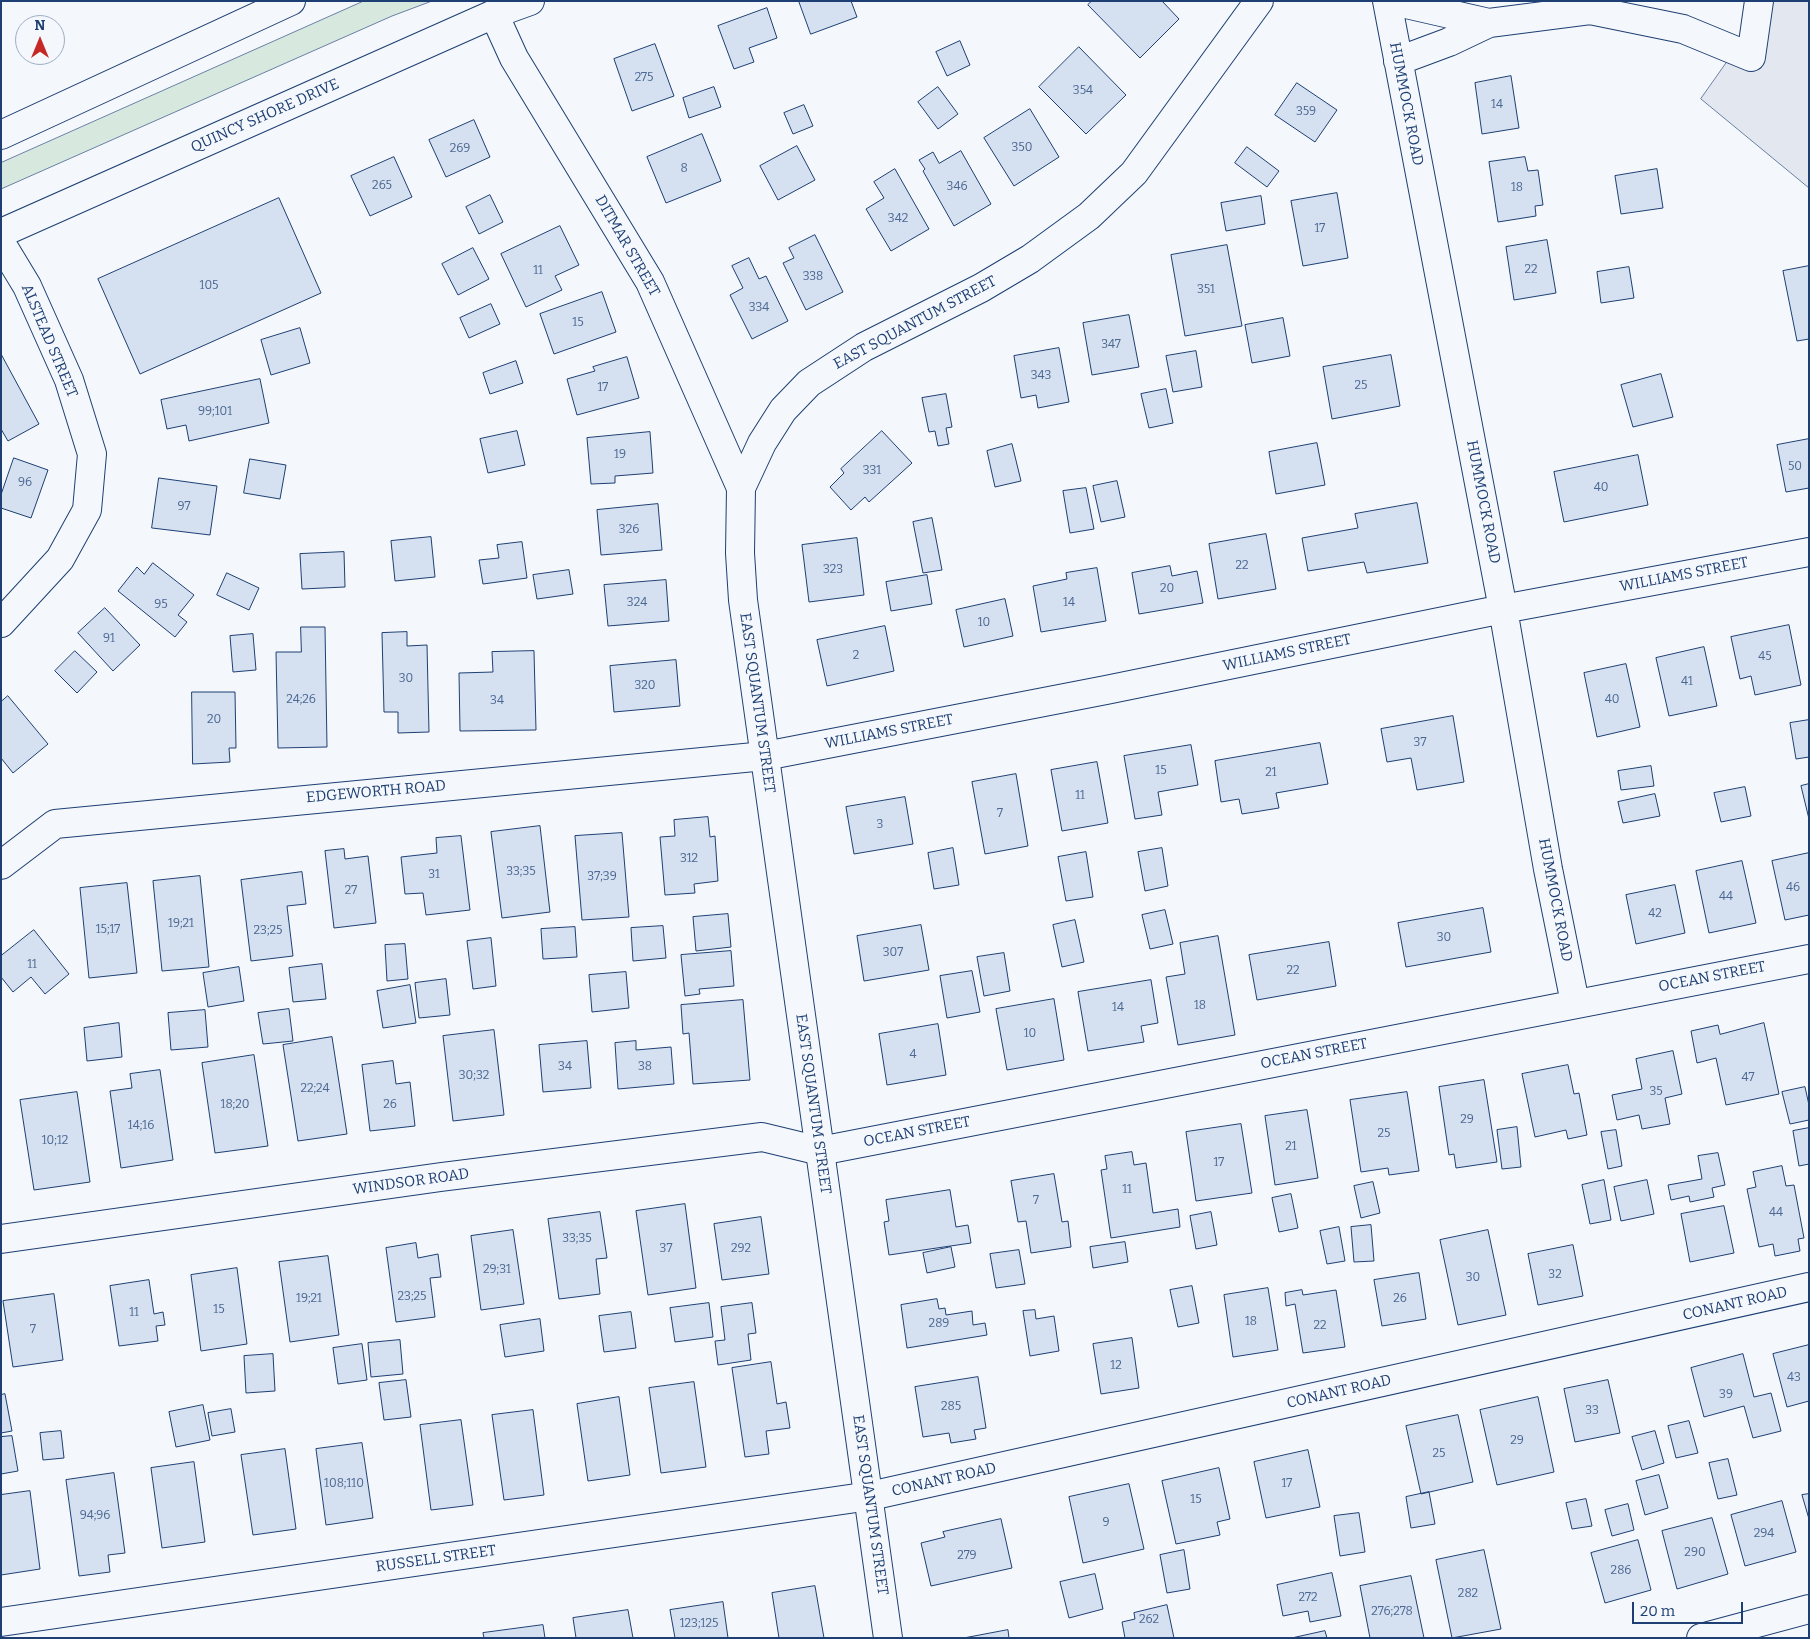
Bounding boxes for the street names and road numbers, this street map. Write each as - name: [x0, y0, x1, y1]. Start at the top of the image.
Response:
- street label: HUMMOCK ROAD: [1385, 41, 1427, 167]
- street label: QUINCY SHORE DRIVE: [188, 75, 342, 157]
- street label: DITMAR STREET: [591, 192, 663, 300]
- street label: EAST SQUANTUM STREET: [831, 272, 999, 374]
- street label: ALSTEAD STREET: [17, 282, 81, 400]
- street label: HUMMOCK ROAD: [1462, 439, 1504, 565]
- street label: WILLIAMS STREET: [1618, 554, 1750, 596]
- street label: EAST SQUANTUM STREET: [735, 612, 779, 794]
- street label: WILLIAMS STREET: [1221, 631, 1353, 675]
- street label: WILLIAMS STREET: [823, 711, 955, 753]
- street label: EDGEWORTH ROAD: [305, 777, 447, 807]
- street label: HUMMOCK ROAD: [1534, 837, 1576, 963]
- street label: OCEAN STREET: [1657, 958, 1767, 996]
- street label: EAST SQUANTUM STREET: [791, 1013, 835, 1195]
- street label: OCEAN STREET: [1259, 1035, 1369, 1073]
- street label: OCEAN STREET: [862, 1113, 972, 1151]
- street label: WINDSOR ROAD: [352, 1165, 470, 1199]
- street label: CONANT ROAD: [1681, 1283, 1789, 1325]
- street label: CONANT ROAD: [1285, 1371, 1393, 1413]
- street label: EAST SQUANTUM STREET: [848, 1414, 892, 1596]
- street label: CONANT ROAD: [890, 1459, 998, 1501]
- street label: RUSSELL STREET: [375, 1542, 497, 1576]

